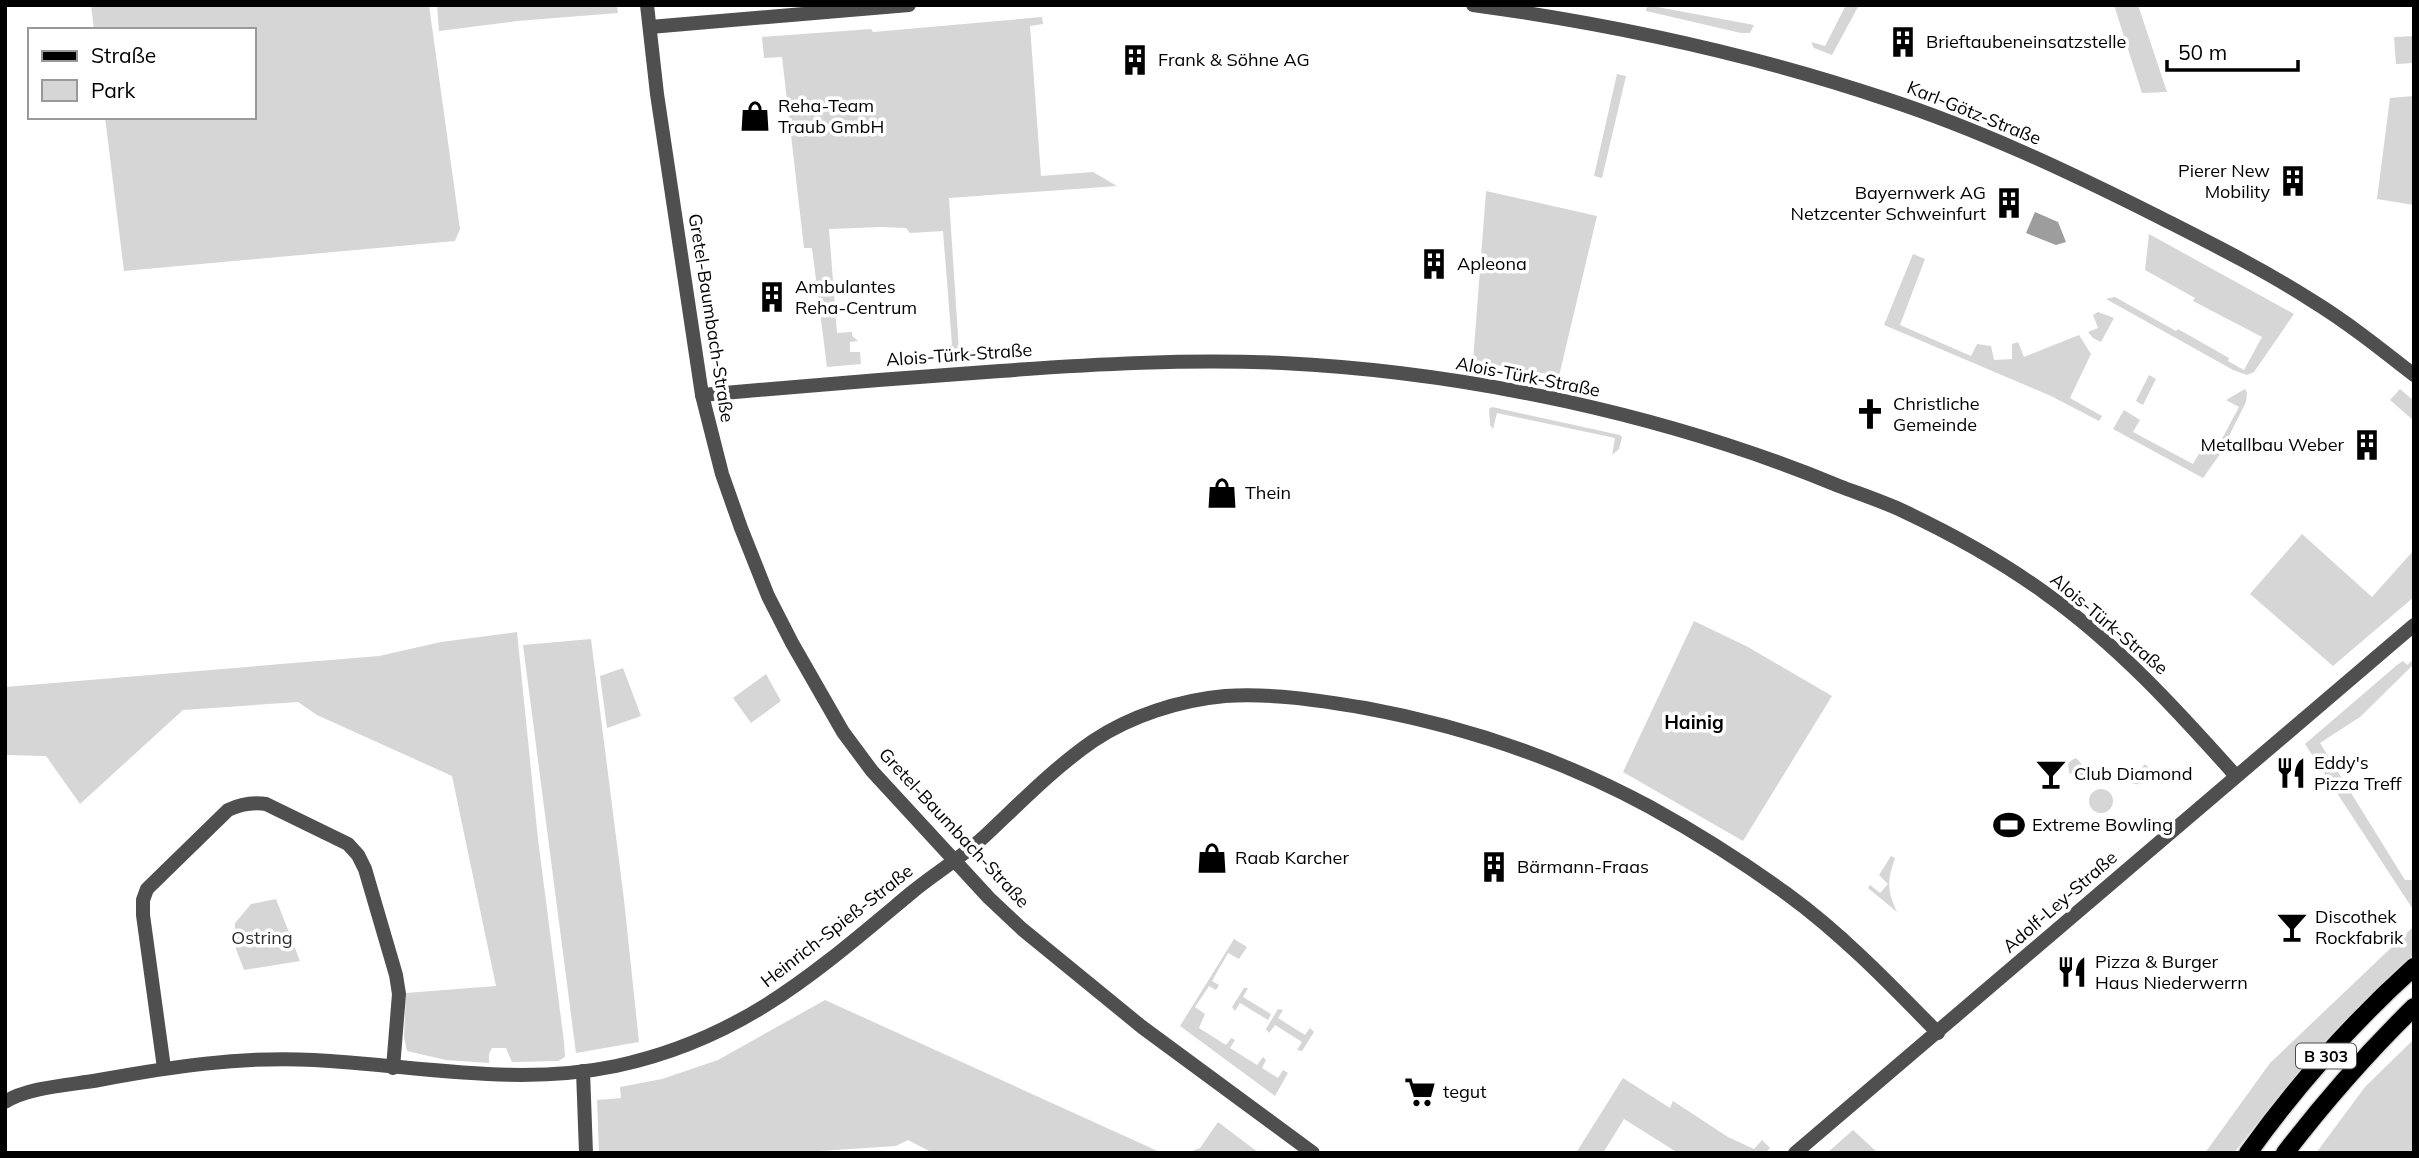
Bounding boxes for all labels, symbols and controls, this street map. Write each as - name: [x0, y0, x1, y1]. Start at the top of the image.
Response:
- building icon: Brieftaubeneinsatzstelle: [1886, 25, 1920, 59]
- legend: [28, 28, 256, 119]
- scale bar: [2167, 28, 2298, 72]
- place label: Brieftaubeneinsatzstelle: [1926, 30, 2126, 53]
- text: 50 m: [2178, 39, 2227, 65]
- text: Straße: [91, 42, 156, 68]
- building icon: Frank & Söhne AG: [1118, 43, 1152, 77]
- place label: Frank & Söhne AG: [1158, 48, 1310, 71]
- street label: Karl-Götz-Straße: [1904, 75, 2044, 150]
- text: Park: [91, 77, 135, 103]
- place label: Reha-Team Traub GmbH: [778, 94, 884, 138]
- shop icon: Reha-Team Traub GmbH: [738, 99, 772, 133]
- place label: Pierer New Mobility: [2178, 159, 2270, 203]
- building icon: Pierer New Mobility: [2276, 164, 2310, 198]
- place label: Bayernwerk AG Netzcenter Schweinfurt: [1791, 181, 1986, 225]
- building icon: Bayernwerk AG Netzcenter Schweinfurt: [1992, 186, 2026, 220]
- street label: Gretel-Baumbach-Straße: [684, 212, 739, 424]
- building icon: Apleona: [1417, 247, 1451, 281]
- place label: Apleona: [1457, 252, 1527, 275]
- place label: Ambulantes Reha-Centrum: [795, 275, 917, 319]
- building icon: Ambulantes Reha-Centrum: [755, 280, 789, 314]
- street label: Alois-Türk-Straße: [885, 338, 1033, 371]
- street label: Alois-Türk-Straße: [1454, 351, 1602, 402]
- place label: Christliche Gemeinde: [1893, 392, 1980, 436]
- church icon: Christliche Gemeinde: [1853, 397, 1887, 431]
- building icon: Metallbau Weber: [2350, 428, 2384, 462]
- place label: Metallbau Weber: [2201, 433, 2344, 456]
- shop icon: Thein: [1205, 476, 1239, 510]
- place label: Thein: [1245, 481, 1291, 504]
- street label: Alois-Türk-Straße: [2046, 568, 2173, 679]
- district label: Hainig: [1664, 710, 1724, 734]
- street label: Gretel-Baumbach-Straße: [874, 743, 1035, 913]
- place label: Eddy's Pizza Treff: [2314, 751, 2403, 795]
- restaurant icon: Eddy's Pizza Treff: [2274, 756, 2308, 790]
- bar icon: Club Diamond: [2034, 757, 2068, 791]
- place label: Club Diamond: [2074, 762, 2192, 785]
- sports icon: Extreme Bowling: [1992, 808, 2026, 842]
- place label: Extreme Bowling: [2032, 813, 2173, 836]
- shop icon: Raab Karcher: [1195, 841, 1229, 875]
- place label: Raab Karcher: [1235, 846, 1349, 869]
- street label: Adolf-Ley-Straße: [1998, 846, 2122, 958]
- building icon: Bärmann-Fraas: [1477, 850, 1511, 884]
- place label: Bärmann-Fraas: [1517, 855, 1649, 878]
- street label: Heinrich-Spieß-Straße: [756, 859, 917, 992]
- place label: Discothek Rockfabrik: [2315, 905, 2404, 949]
- bar icon: Discothek Rockfabrik: [2275, 910, 2309, 944]
- park label: Ostring: [231, 926, 293, 949]
- place label: Pizza & Burger Haus Niederwerrn: [2095, 950, 2248, 994]
- restaurant icon: Pizza & Burger Haus Niederwerrn: [2055, 955, 2089, 989]
- road number: B 303: [2296, 1044, 2356, 1068]
- supermarket icon: tegut: [1403, 1075, 1437, 1109]
- place label: tegut: [1443, 1080, 1487, 1103]

